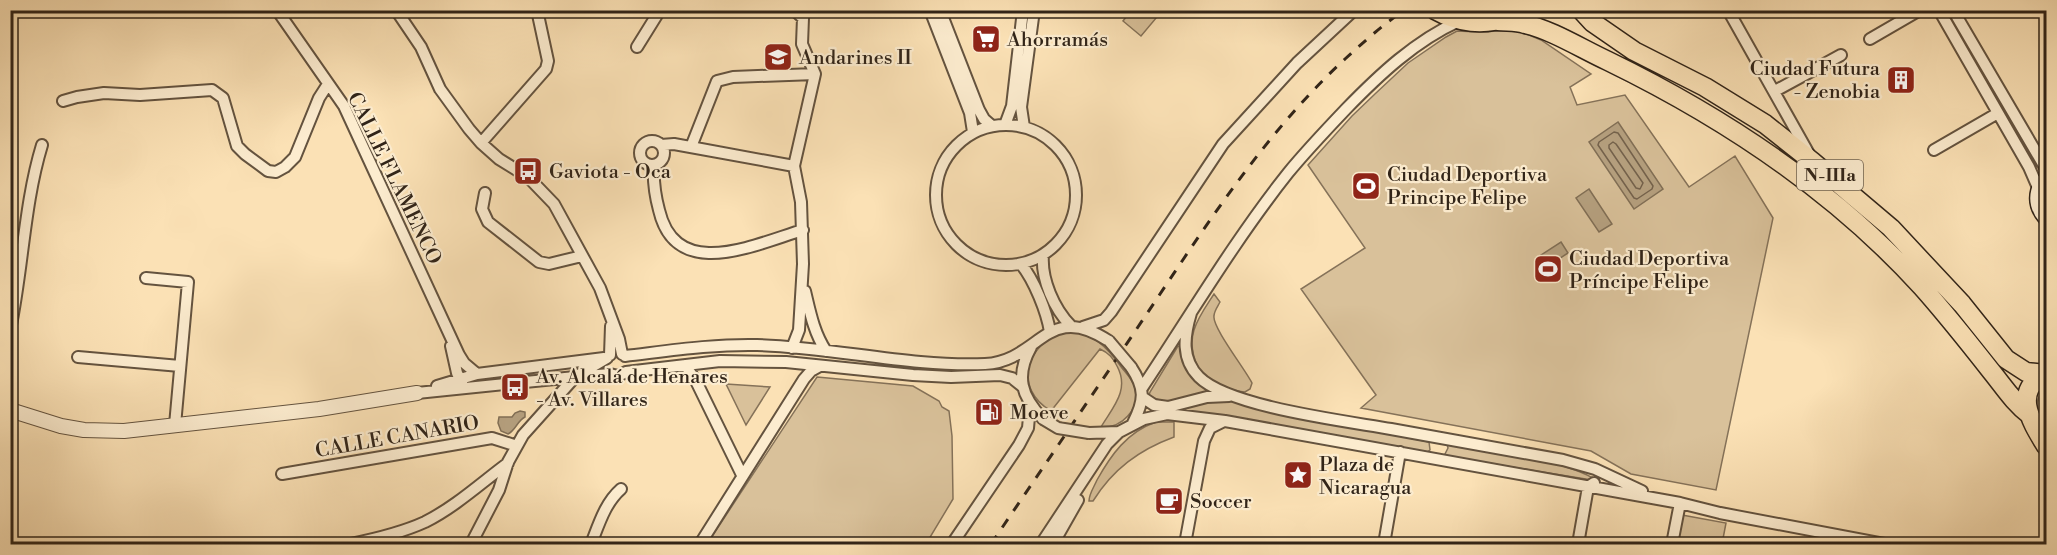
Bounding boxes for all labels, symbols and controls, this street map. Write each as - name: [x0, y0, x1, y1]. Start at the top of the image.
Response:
- supermarket icon: Ahorramás: [970, 23, 1002, 55]
- place label: Ahorramás: [1006, 28, 1108, 53]
- school or university icon: Andarines II: [762, 41, 794, 73]
- place label: Andarines II: [798, 46, 912, 71]
- place label: Ciudad Futura - Zenobia: [1750, 57, 1881, 105]
- building icon: Ciudad Futura - Zenobia: [1885, 64, 1917, 96]
- street label: CALLE FLAMENCO: [341, 88, 446, 269]
- bus stop icon: Gaviota - Oca: [512, 155, 544, 187]
- place label: Gaviota - Oca: [549, 160, 672, 185]
- road number: N-IIIa: [1797, 160, 1863, 190]
- place label: Ciudad Deportiva Principe Felipe: [1387, 163, 1548, 211]
- sports icon: Ciudad Deportiva Principe Felipe: [1350, 170, 1382, 202]
- place label: Ciudad Deportiva Príncipe Felipe: [1569, 247, 1730, 295]
- sports icon: Ciudad Deportiva Príncipe Felipe: [1532, 253, 1564, 285]
- place label: Av. Alcalá de Henares - Av. Villares: [535, 365, 728, 413]
- bus stop icon: Av. Alcalá de Henares - Av. Villares: [499, 371, 531, 403]
- fuel station icon: Moeve: [973, 396, 1005, 428]
- place label: Moeve: [1010, 401, 1069, 426]
- street label: CALLE CANARIO: [313, 411, 481, 464]
- place label: Plaza de Nicaragua: [1319, 453, 1412, 501]
- place icon: Plaza de Nicaragua: [1282, 459, 1314, 491]
- cafe icon: Soccer: [1153, 485, 1185, 517]
- place label: Soccer: [1190, 490, 1252, 515]

